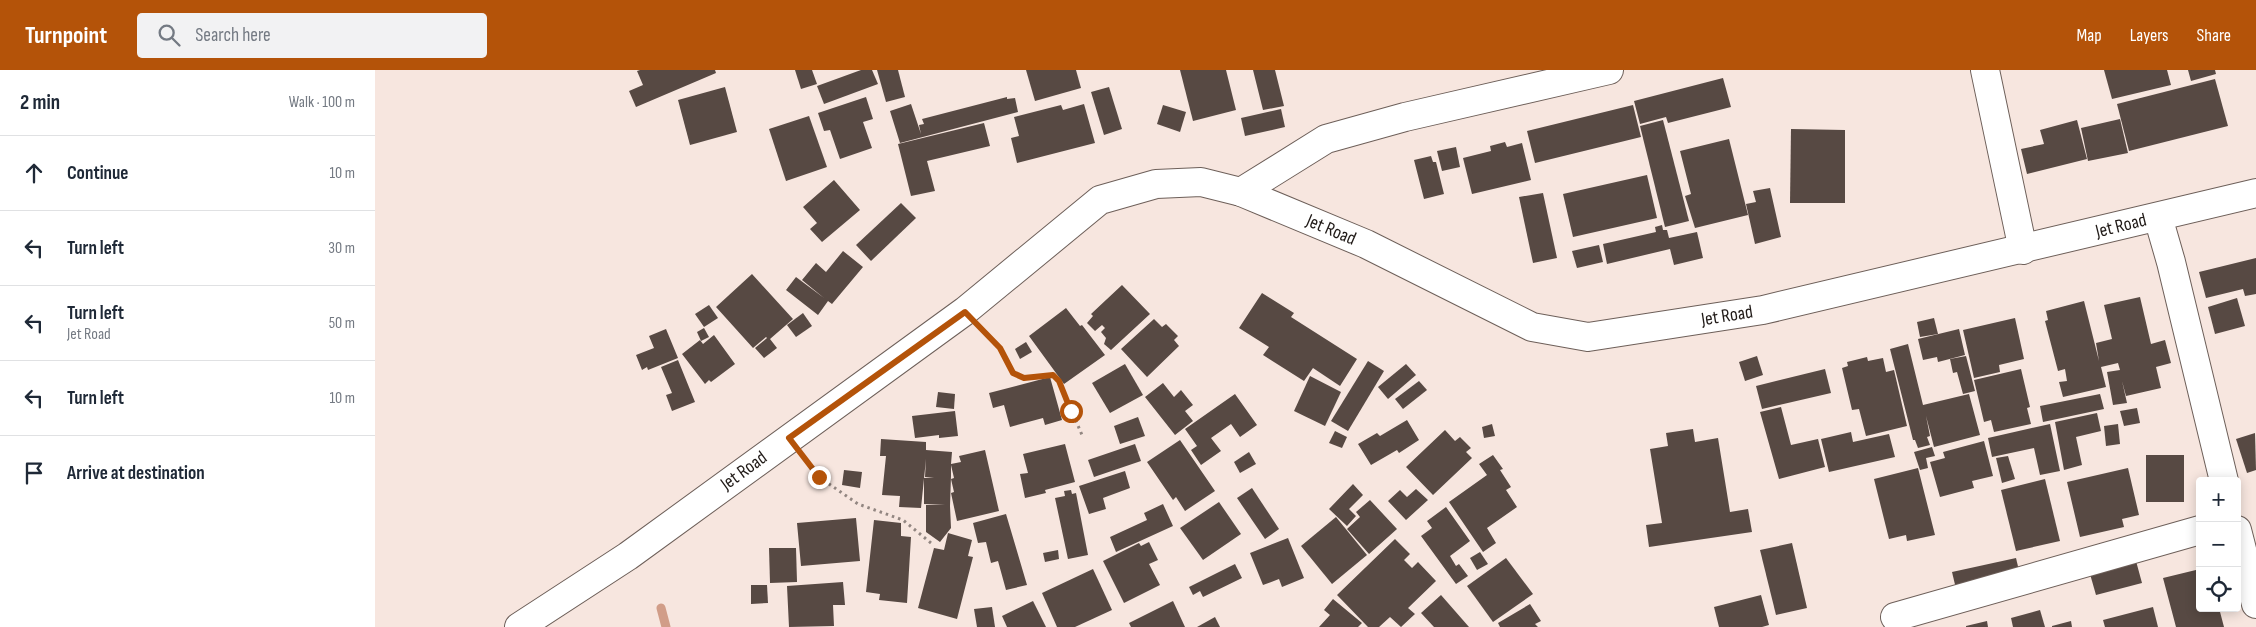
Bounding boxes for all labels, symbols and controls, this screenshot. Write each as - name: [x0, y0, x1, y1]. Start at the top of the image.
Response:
- search box: [137, 13, 487, 58]
- text: Turnpoint: [25, 21, 107, 50]
- icon: search: [155, 21, 183, 49]
- text: Search here: [195, 24, 271, 47]
- text: Map: [2077, 25, 2102, 46]
- text: Layers: [2130, 25, 2169, 46]
- text: Share: [2197, 25, 2231, 46]
- text: 2 min: [20, 90, 60, 115]
- text: Walk · 100 m: [289, 93, 355, 112]
- icon: ahead: [20, 159, 48, 187]
- text: Continue: [67, 162, 128, 185]
- text: 10 m: [329, 164, 355, 183]
- street label: Jet Road: [1302, 209, 1359, 251]
- street label: Jet Road: [2092, 209, 2149, 244]
- icon: left: [20, 234, 48, 262]
- text: Turn left: [67, 237, 124, 260]
- text: 30 m: [328, 239, 355, 258]
- street label: Jet Road: [1699, 301, 1754, 332]
- text: Turn left: [67, 302, 124, 325]
- icon: left: [20, 309, 48, 337]
- text: 50 m: [329, 314, 355, 333]
- text: Jet Road: [67, 325, 111, 344]
- icon: left: [20, 384, 48, 412]
- text: Turn left: [67, 387, 124, 410]
- text: 10 m: [329, 389, 355, 408]
- route start: [1060, 400, 1083, 423]
- street label: Jet Road: [715, 446, 772, 496]
- icon: arrive: [20, 459, 48, 487]
- text: Arrive at destination: [67, 462, 205, 485]
- route end: [808, 466, 831, 489]
- map controls: [2196, 477, 2241, 612]
- button: +: [2196, 477, 2241, 522]
- button: −: [2196, 522, 2241, 567]
- button: locate: [2196, 567, 2241, 612]

